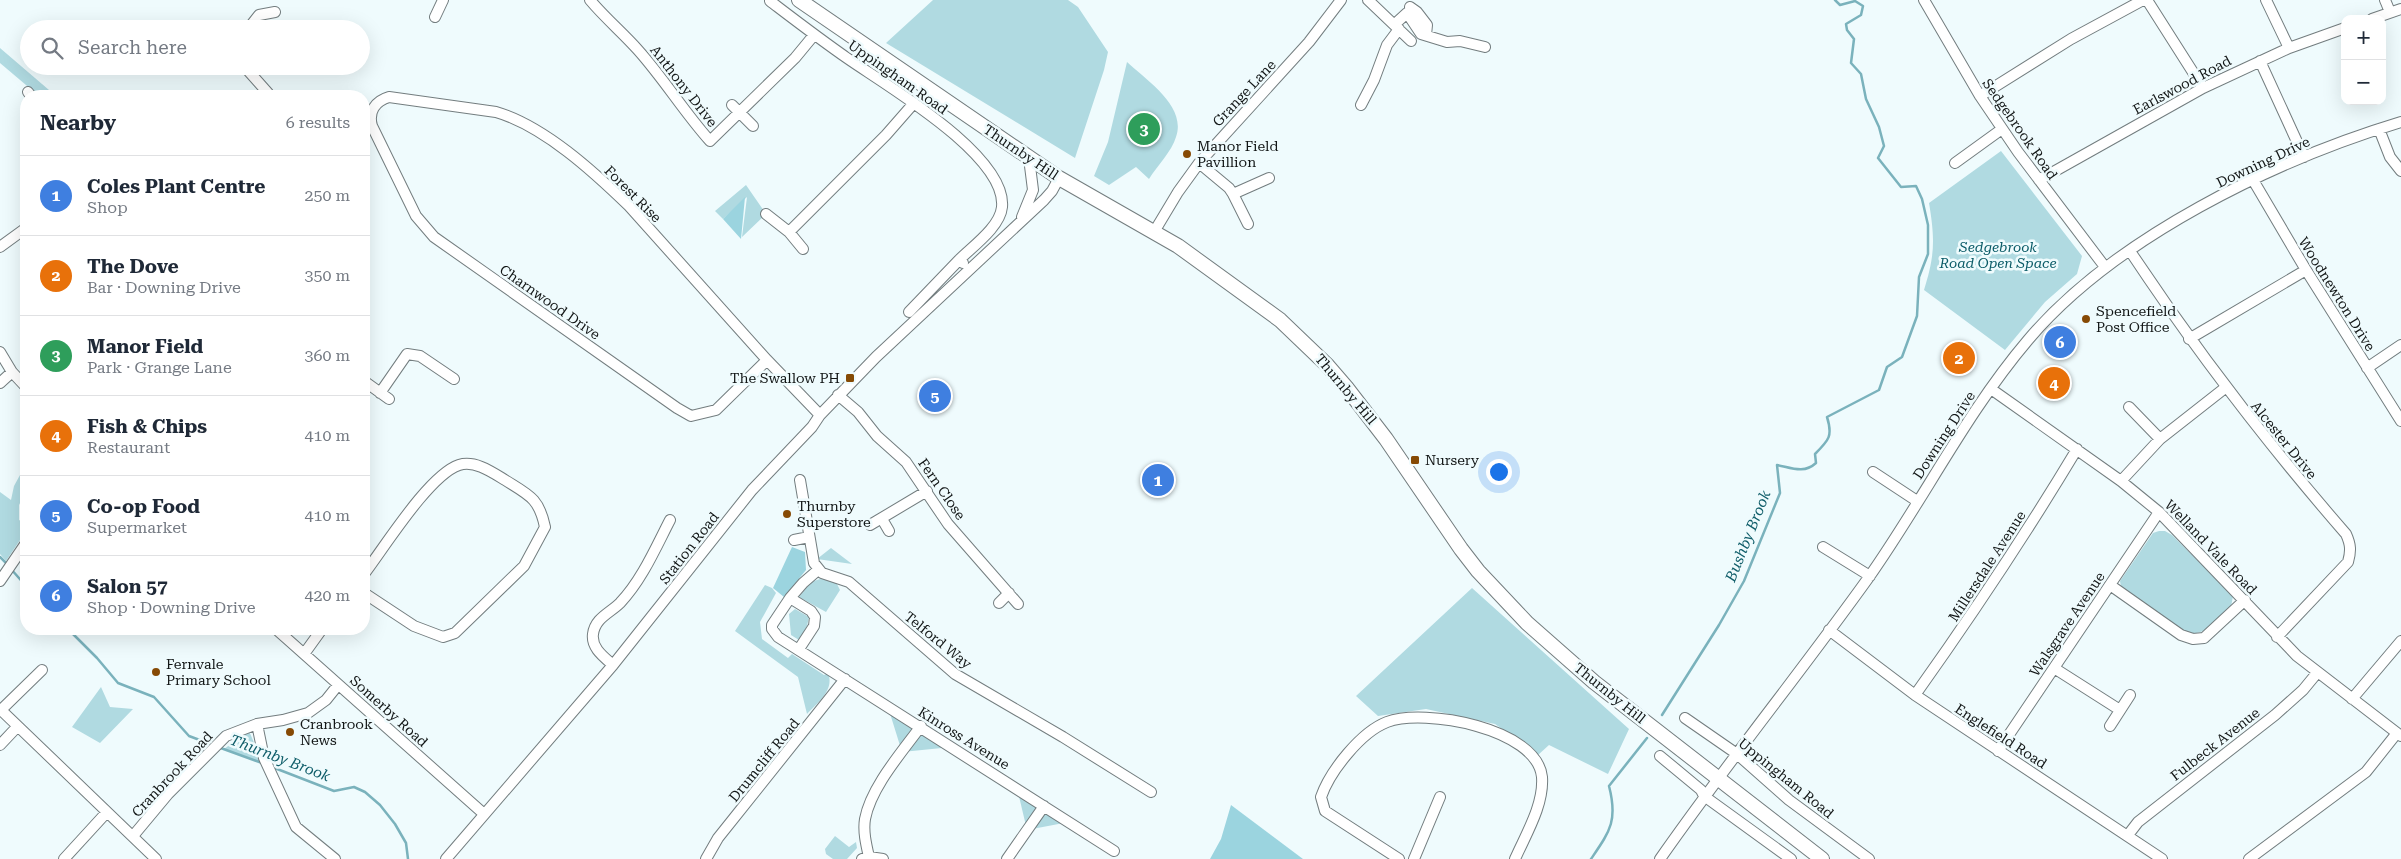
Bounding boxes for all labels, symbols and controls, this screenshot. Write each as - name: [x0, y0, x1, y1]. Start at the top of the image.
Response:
- map controls: [2341, 15, 2386, 105]
- button: +: [2341, 15, 2386, 60]
- search box: [20, 20, 370, 75]
- icon: search: [38, 34, 66, 62]
- text: Search here: [78, 36, 187, 59]
- street label: Uppingham Road: [845, 37, 951, 117]
- street label: Anthony Drive: [647, 42, 721, 130]
- street label: Earlswood Road: [2130, 52, 2234, 118]
- street label: Grange Lane: [1209, 56, 1279, 130]
- button: −: [2341, 60, 2386, 105]
- street label: Sedgebrook Road: [1979, 75, 2061, 183]
- pin: 3: [1128, 110, 1160, 148]
- text: Nearby: [40, 111, 116, 135]
- text: 6 results: [286, 113, 350, 132]
- street label: Thurnby Hill: [980, 121, 1062, 183]
- street label: Downing Drive: [2214, 133, 2313, 191]
- place label: Manor Field Pavillion: [1197, 138, 1278, 170]
- marker: Manor Field Pavillion: [1181, 148, 1193, 160]
- street label: Forest Rise: [601, 162, 665, 226]
- text: Coles Plant Centre: [87, 175, 265, 198]
- text: 1: [52, 186, 60, 205]
- text: 250 m: [304, 186, 350, 205]
- text: Shop: [87, 198, 128, 217]
- street label: Woodnewton Drive: [2295, 234, 2379, 354]
- park label: Sedgebrook Road Open Space: [1938, 239, 2057, 271]
- text: The Dove: [87, 255, 179, 278]
- street label: Charnwood Drive: [497, 261, 604, 343]
- text: 2: [52, 266, 60, 285]
- text: 350 m: [304, 266, 350, 285]
- text: Bar · Downing Drive: [87, 278, 241, 297]
- place label: Spencefield Post Office: [2096, 303, 2176, 335]
- marker: Spencefield Post Office: [2080, 313, 2092, 325]
- pin: 6: [2044, 323, 2076, 361]
- text: Manor Field: [87, 335, 203, 358]
- pin: 2: [1943, 339, 1975, 377]
- text: 3: [52, 346, 60, 365]
- text: 360 m: [304, 346, 350, 365]
- street label: Thurnby Hill: [1312, 351, 1380, 428]
- text: Park · Grange Lane: [87, 358, 232, 377]
- pin: 4: [2038, 364, 2070, 402]
- place label: The Swallow PH: [730, 370, 840, 386]
- marker: The Swallow PH: [844, 372, 856, 384]
- pin: 5: [919, 377, 951, 415]
- street label: Downing Drive: [1910, 388, 1978, 482]
- street label: Alcester Drive: [2248, 398, 2320, 482]
- text: Fish & Chips: [87, 415, 207, 438]
- text: 4: [52, 426, 60, 445]
- text: 410 m: [304, 426, 350, 445]
- text: Restaurant: [87, 438, 170, 457]
- place label: Nursery: [1425, 452, 1480, 468]
- marker: Nursery: [1409, 454, 1421, 466]
- street label: Fern Close: [915, 455, 969, 523]
- your location: [1486, 459, 1512, 485]
- pin: 1: [1142, 461, 1174, 499]
- water label: Bushby Brook: [1721, 487, 1775, 585]
- text: Co-op Food: [87, 495, 200, 518]
- street label: Welland Vale Road: [2162, 496, 2260, 598]
- place label: Thurnby Superstore: [797, 498, 871, 530]
- text: 5: [52, 506, 60, 525]
- text: 410 m: [304, 506, 350, 525]
- street label: Millersdale Avenue: [1945, 507, 2029, 624]
- marker: Thurnby Superstore: [781, 508, 793, 520]
- street label: Station Road: [656, 509, 722, 587]
- text: Supermarket: [87, 518, 187, 537]
- street label: Walsgrave Avenue: [2026, 569, 2108, 679]
- text: Salon 57: [87, 575, 168, 598]
- text: 6: [52, 586, 60, 605]
- text: 420 m: [304, 586, 350, 605]
- text: Shop · Downing Drive: [87, 598, 256, 617]
- street label: Telford Way: [901, 608, 975, 672]
- place label: Fernvale Primary School: [166, 656, 271, 688]
- street label: Thurnby Hill: [1571, 659, 1649, 727]
- marker: Fernvale Primary School: [150, 666, 162, 678]
- street label: Somerby Road: [347, 672, 431, 750]
- street label: Englefield Road: [1952, 700, 2050, 772]
- street label: Kinross Avenue: [915, 703, 1013, 773]
- street label: Fulbeck Avenue: [2167, 704, 2263, 784]
- street label: Drumcliff Road: [725, 715, 803, 805]
- place label: Cranbrook News: [300, 716, 373, 748]
- marker: Cranbrook News: [284, 726, 296, 738]
- street label: Cranbrook Road: [128, 728, 216, 820]
- water label: Thurnby Brook: [227, 731, 334, 786]
- street label: Uppingham Road: [1735, 735, 1837, 821]

